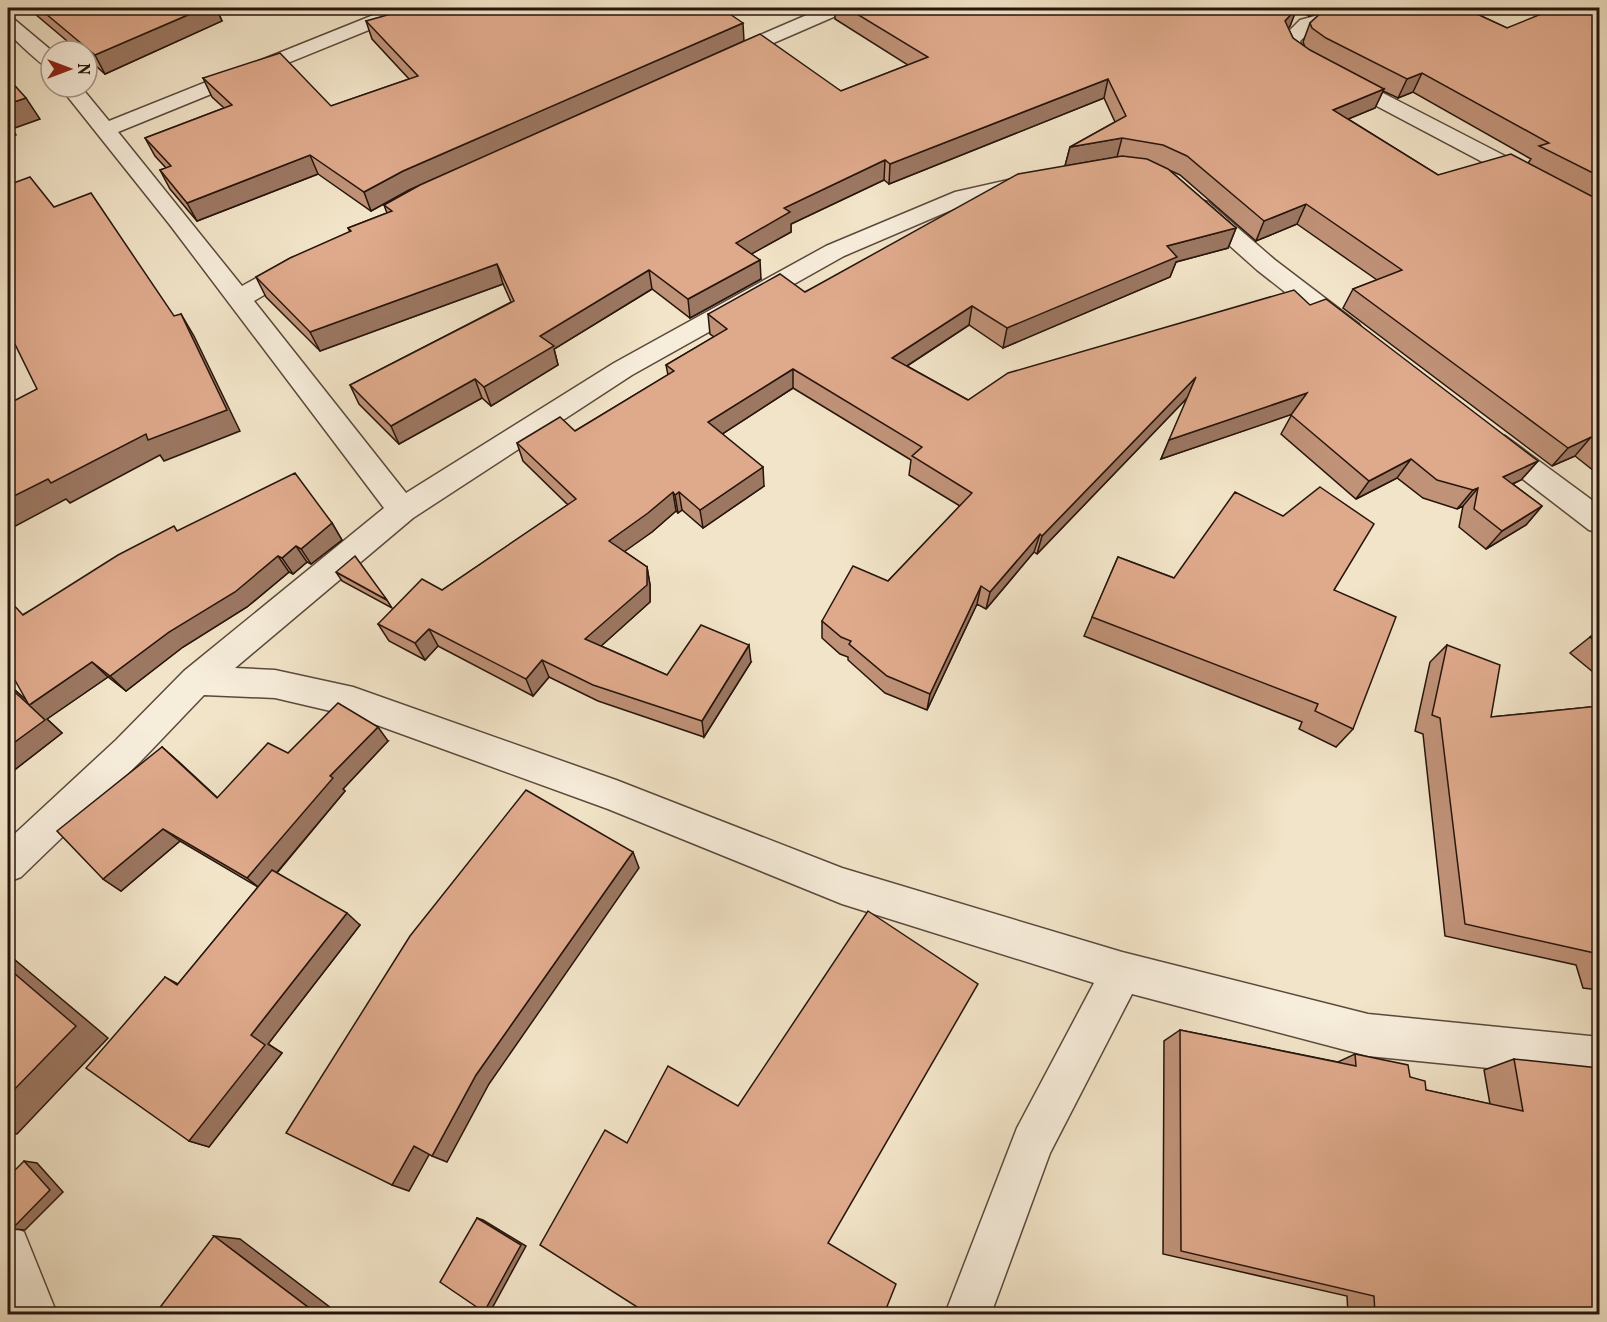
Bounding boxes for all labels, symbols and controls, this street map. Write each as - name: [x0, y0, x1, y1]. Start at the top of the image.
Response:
- north arrow: [39, 39, 99, 99]
- text: N: [71, 63, 93, 75]

